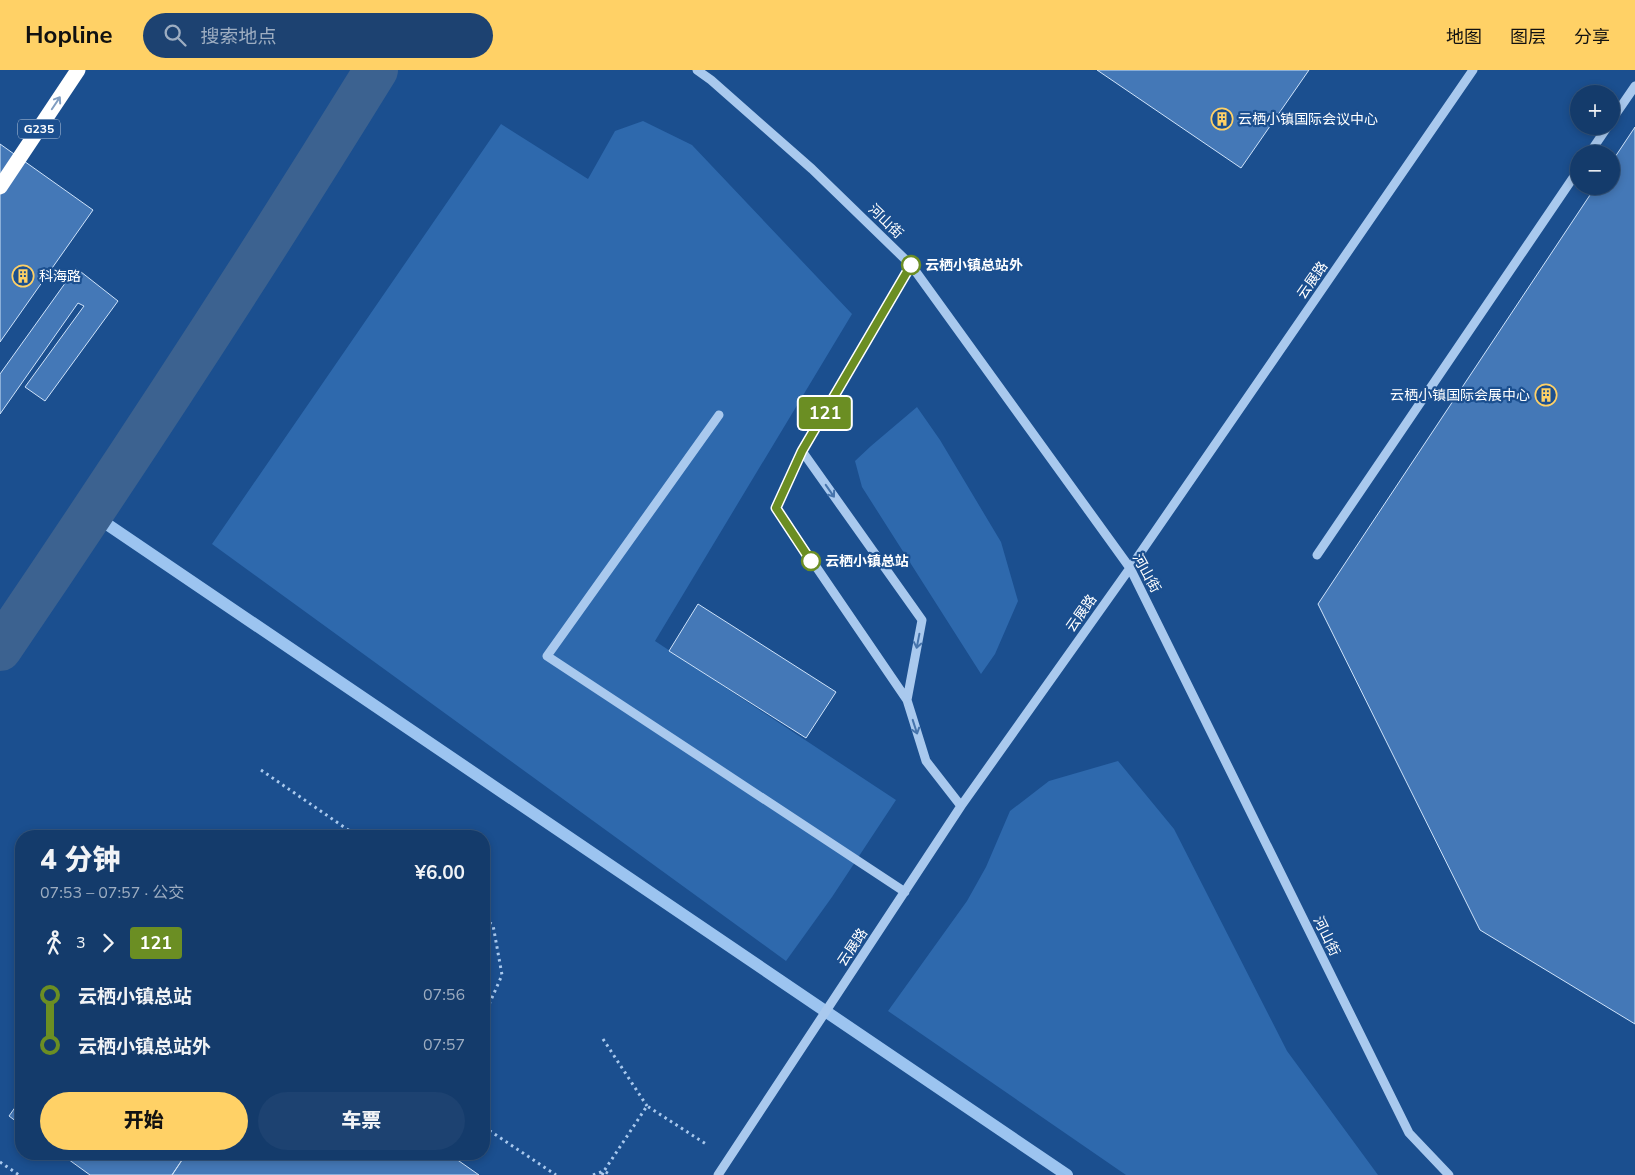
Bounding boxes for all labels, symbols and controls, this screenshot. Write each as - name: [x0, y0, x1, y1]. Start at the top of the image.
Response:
- search box: [143, 13, 493, 58]
- text: Hopline: [25, 19, 113, 51]
- icon: search: [161, 21, 189, 49]
- text: 搜索地点: [201, 24, 277, 50]
- text: 地图: [1446, 25, 1482, 49]
- text: 图层: [1510, 25, 1546, 49]
- text: 分享: [1574, 25, 1610, 49]
- map controls: [1570, 85, 1620, 195]
- button: +: [1570, 85, 1620, 135]
- one-way arrow: [51, 96, 61, 110]
- building icon: 云栖小镇国际会议中心: [1210, 107, 1234, 131]
- place label: 云栖小镇国际会议中心: [1238, 110, 1378, 129]
- road number: G235: [18, 120, 60, 138]
- button: −: [1570, 145, 1620, 195]
- street label: 河山街: [864, 200, 907, 243]
- marker: 云栖小镇总站外: [901, 255, 921, 275]
- place label: 云栖小镇总站外: [925, 256, 1023, 275]
- street label: 云展路: [1293, 258, 1332, 303]
- building icon: 科海路: [11, 264, 35, 288]
- place label: 科海路: [39, 267, 81, 286]
- building icon: 云栖小镇国际会展中心: [1534, 383, 1558, 407]
- place label: 云栖小镇国际会展中心: [1390, 386, 1530, 405]
- line badge: 121: [796, 397, 854, 429]
- text: 121: [809, 401, 841, 425]
- one-way arrow: [825, 484, 835, 498]
- street label: 河山街: [1128, 550, 1165, 596]
- marker: 云栖小镇总站: [801, 551, 821, 571]
- place label: 云栖小镇总站: [825, 552, 909, 571]
- street label: 云展路: [1062, 591, 1101, 636]
- one-way arrow: [913, 633, 922, 649]
- one-way arrow: [911, 718, 920, 734]
- text: 4 分钟: [40, 841, 121, 879]
- text: ¥6.00: [415, 860, 465, 886]
- text: 07:53 – 07:57 · 公交: [40, 882, 184, 904]
- street label: 河山街: [1309, 913, 1344, 959]
- street label: 云展路: [833, 925, 872, 970]
- icon: walk: [40, 929, 68, 957]
- icon: forward: [94, 929, 122, 957]
- text: 121: [140, 931, 172, 955]
- text: 3: [76, 932, 86, 954]
- text: 云栖小镇总站: [78, 984, 192, 1010]
- text: 07:56: [423, 984, 465, 1006]
- text: 云栖小镇总站外: [78, 1034, 211, 1060]
- text: 07:57: [423, 1034, 465, 1056]
- button: 开始: [40, 1092, 248, 1150]
- button: 车票: [258, 1092, 465, 1150]

